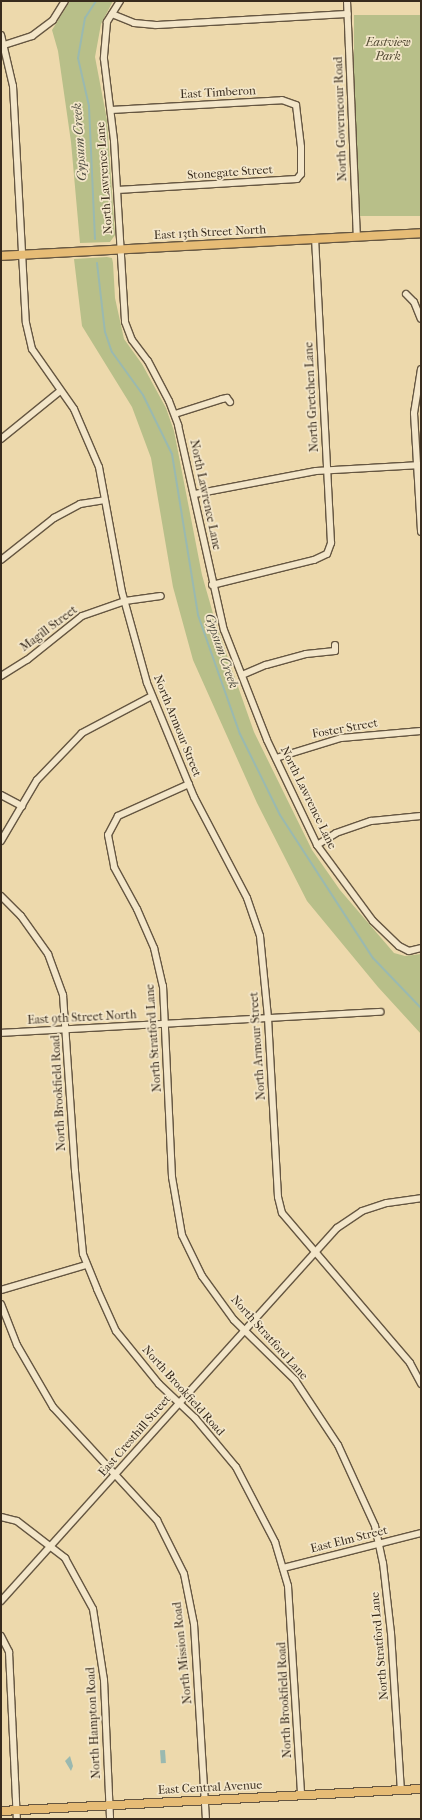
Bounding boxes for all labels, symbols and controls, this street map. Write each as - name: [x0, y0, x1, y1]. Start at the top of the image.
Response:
- park label: Eastview Park: [365, 36, 411, 64]
- street label: North Governeour Road: [332, 56, 350, 182]
- street label: East Timberon: [180, 84, 256, 102]
- water label: Gypsum Creek: [69, 102, 91, 182]
- street label: North Lawrence Lane: [94, 121, 116, 235]
- street label: Stonegate Street: [187, 163, 273, 183]
- street label: East 13th Street North: [154, 223, 266, 243]
- street label: North Gretchen Lane: [302, 341, 322, 453]
- street label: North Lawrence Lane: [186, 438, 224, 552]
- street label: Magill Street: [18, 603, 80, 655]
- water label: Gypsum Creek: [201, 611, 241, 691]
- street label: North Armour Street: [150, 673, 204, 779]
- street label: Foster Street: [311, 716, 379, 742]
- street label: North Lawrence Lane: [277, 744, 339, 852]
- street label: North Stratford Lane: [143, 983, 165, 1093]
- street label: North Armour Street: [247, 991, 269, 1101]
- street label: East 9th Street North: [27, 1008, 137, 1028]
- street label: North Brookfield Road: [49, 1035, 69, 1151]
- street label: North Stratford Lane: [227, 1293, 311, 1383]
- street label: North Brookfield Road: [139, 1343, 227, 1439]
- street label: East Cresthill Street: [96, 1392, 174, 1480]
- street label: East Elm Street: [309, 1523, 389, 1557]
- street label: North Stratford Lane: [368, 1591, 392, 1701]
- street label: North Mission Road: [170, 1601, 196, 1705]
- street label: North Brookfield Road: [275, 1642, 295, 1758]
- street label: North Hampton Road: [84, 1667, 104, 1779]
- street label: East Central Avenue: [157, 1778, 263, 1798]

